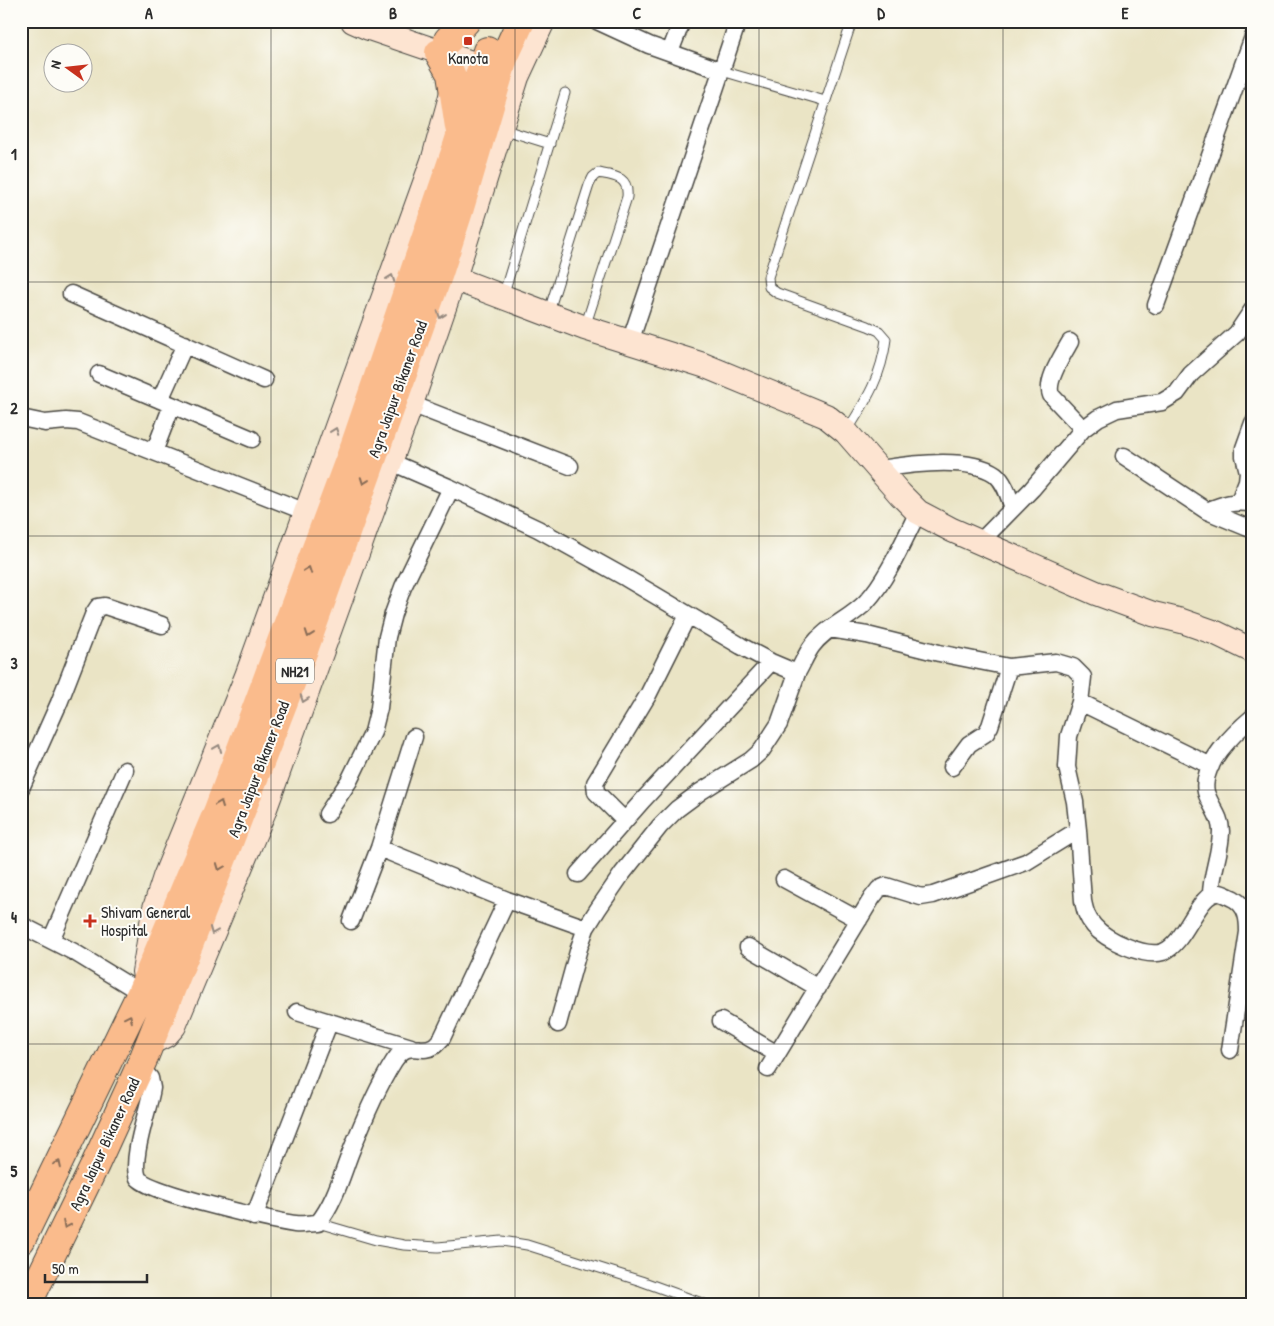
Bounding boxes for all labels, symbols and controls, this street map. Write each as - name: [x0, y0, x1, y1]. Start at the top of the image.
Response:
- text: A: [145, 2, 153, 24]
- text: B: [389, 2, 397, 24]
- text: C: [633, 2, 642, 24]
- text: D: [877, 2, 885, 24]
- text: E: [1121, 2, 1129, 24]
- marker: Kanota: [462, 35, 474, 47]
- north arrow: [42, 42, 92, 92]
- place label: Kanota: [448, 47, 488, 69]
- text: N: [45, 58, 65, 71]
- text: 1: [11, 143, 17, 165]
- one-way arrow: [385, 275, 395, 283]
- one-way arrow: [437, 310, 447, 319]
- street label: Agra Jaipur Bikaner Road: [362, 317, 432, 461]
- text: 2: [10, 397, 18, 419]
- one-way arrow: [330, 428, 340, 436]
- one-way arrow: [360, 476, 370, 485]
- one-way arrow: [302, 567, 312, 575]
- one-way arrow: [305, 629, 315, 638]
- text: 3: [10, 652, 18, 674]
- road number: NH21: [276, 658, 314, 684]
- one-way arrow: [300, 694, 310, 702]
- street label: Agra Jaipur Bikaner Road: [222, 698, 294, 840]
- one-way arrow: [212, 744, 222, 752]
- one-way arrow: [215, 801, 225, 809]
- one-way arrow: [216, 862, 226, 871]
- place label: Shivam General Hospital: [101, 901, 191, 941]
- text: 4: [11, 906, 17, 928]
- marker: Shivam General Hospital: [83, 914, 97, 928]
- one-way arrow: [209, 927, 219, 935]
- one-way arrow: [123, 1014, 133, 1023]
- street label: Agra Jaipur Bikaner Road: [64, 1074, 144, 1214]
- text: 5: [11, 1160, 18, 1182]
- one-way arrow: [52, 1160, 62, 1169]
- one-way arrow: [61, 1220, 72, 1229]
- scale bar: [45, 1251, 148, 1283]
- text: 50 m: [52, 1258, 79, 1279]

